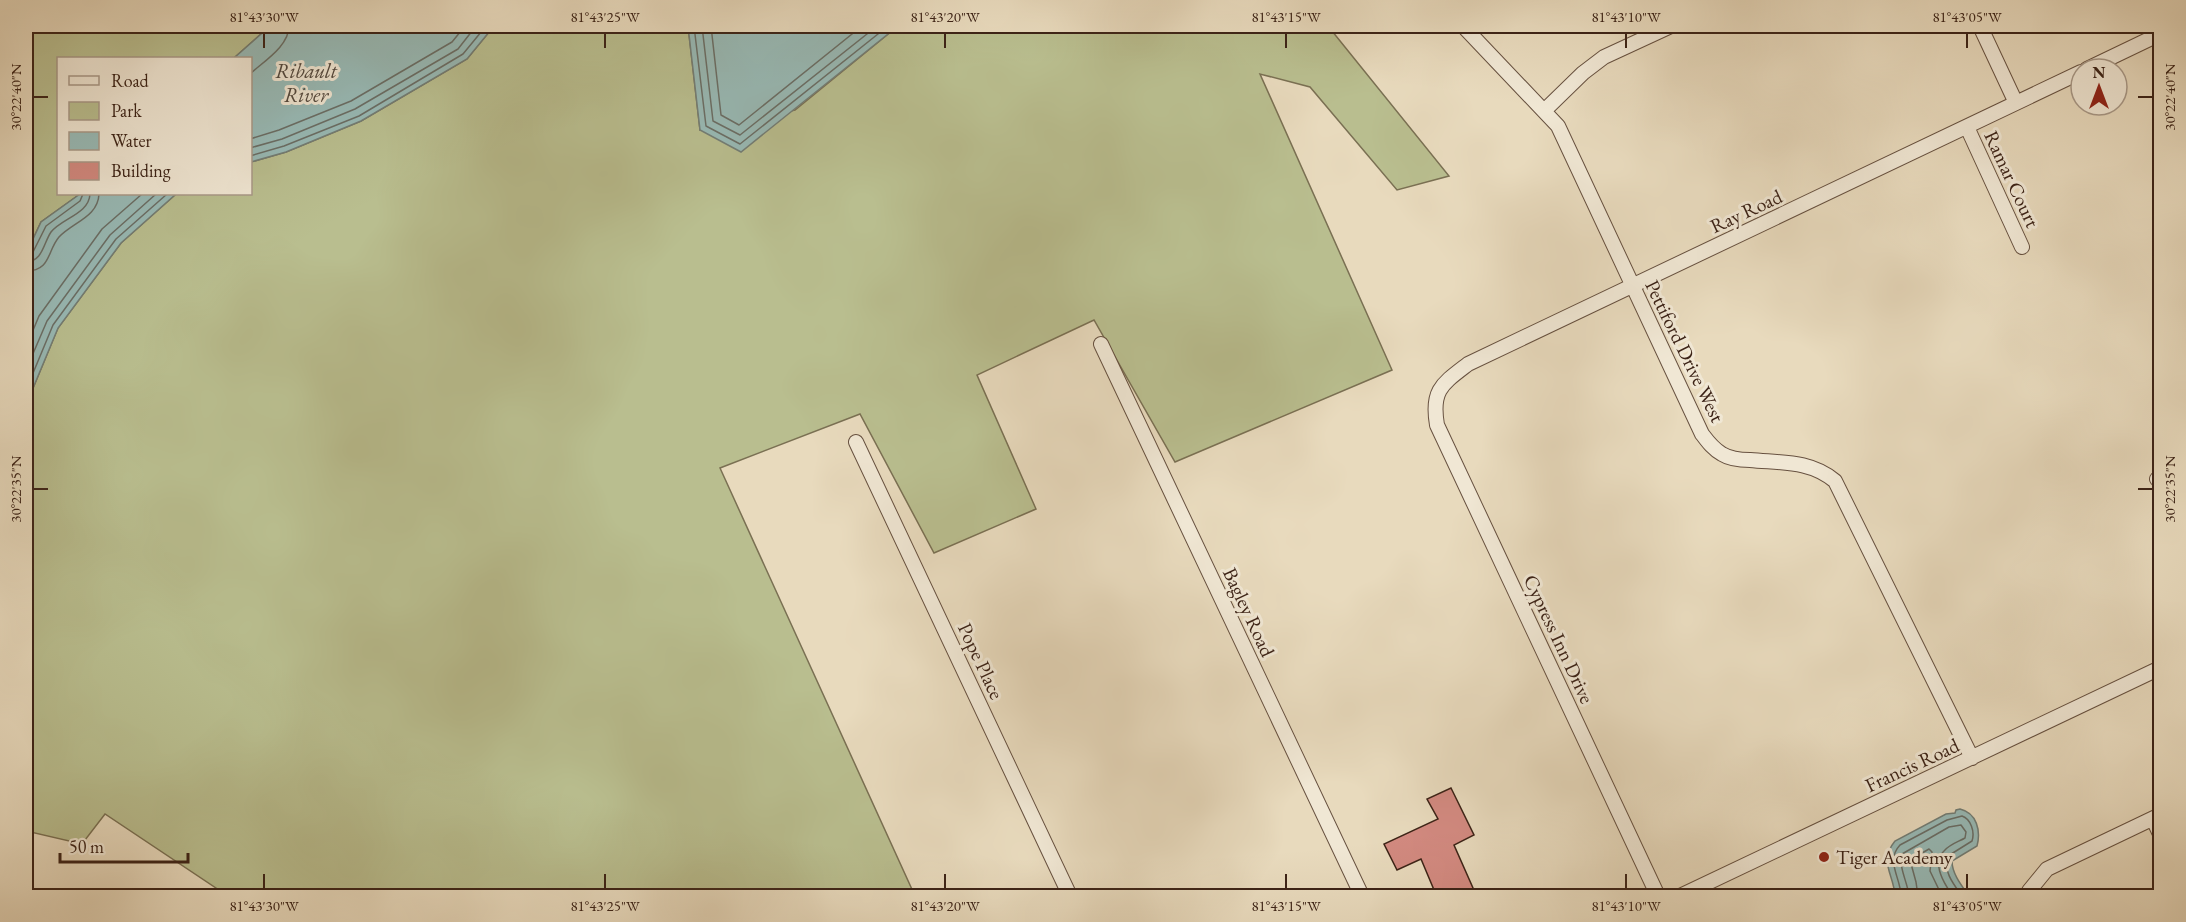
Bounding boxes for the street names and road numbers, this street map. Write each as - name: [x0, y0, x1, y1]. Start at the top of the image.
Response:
- street label: Ramar Court: [1978, 126, 2046, 232]
- street label: Ray Road: [1706, 183, 1787, 239]
- street label: Pettiford Drive West: [1639, 275, 1731, 427]
- street label: Bagley Road: [1217, 563, 1281, 662]
- street label: Cypress Inn Drive: [1518, 570, 1600, 708]
- street label: Pope Place: [952, 619, 1010, 704]
- street label: Francis Road: [1861, 732, 1964, 798]

